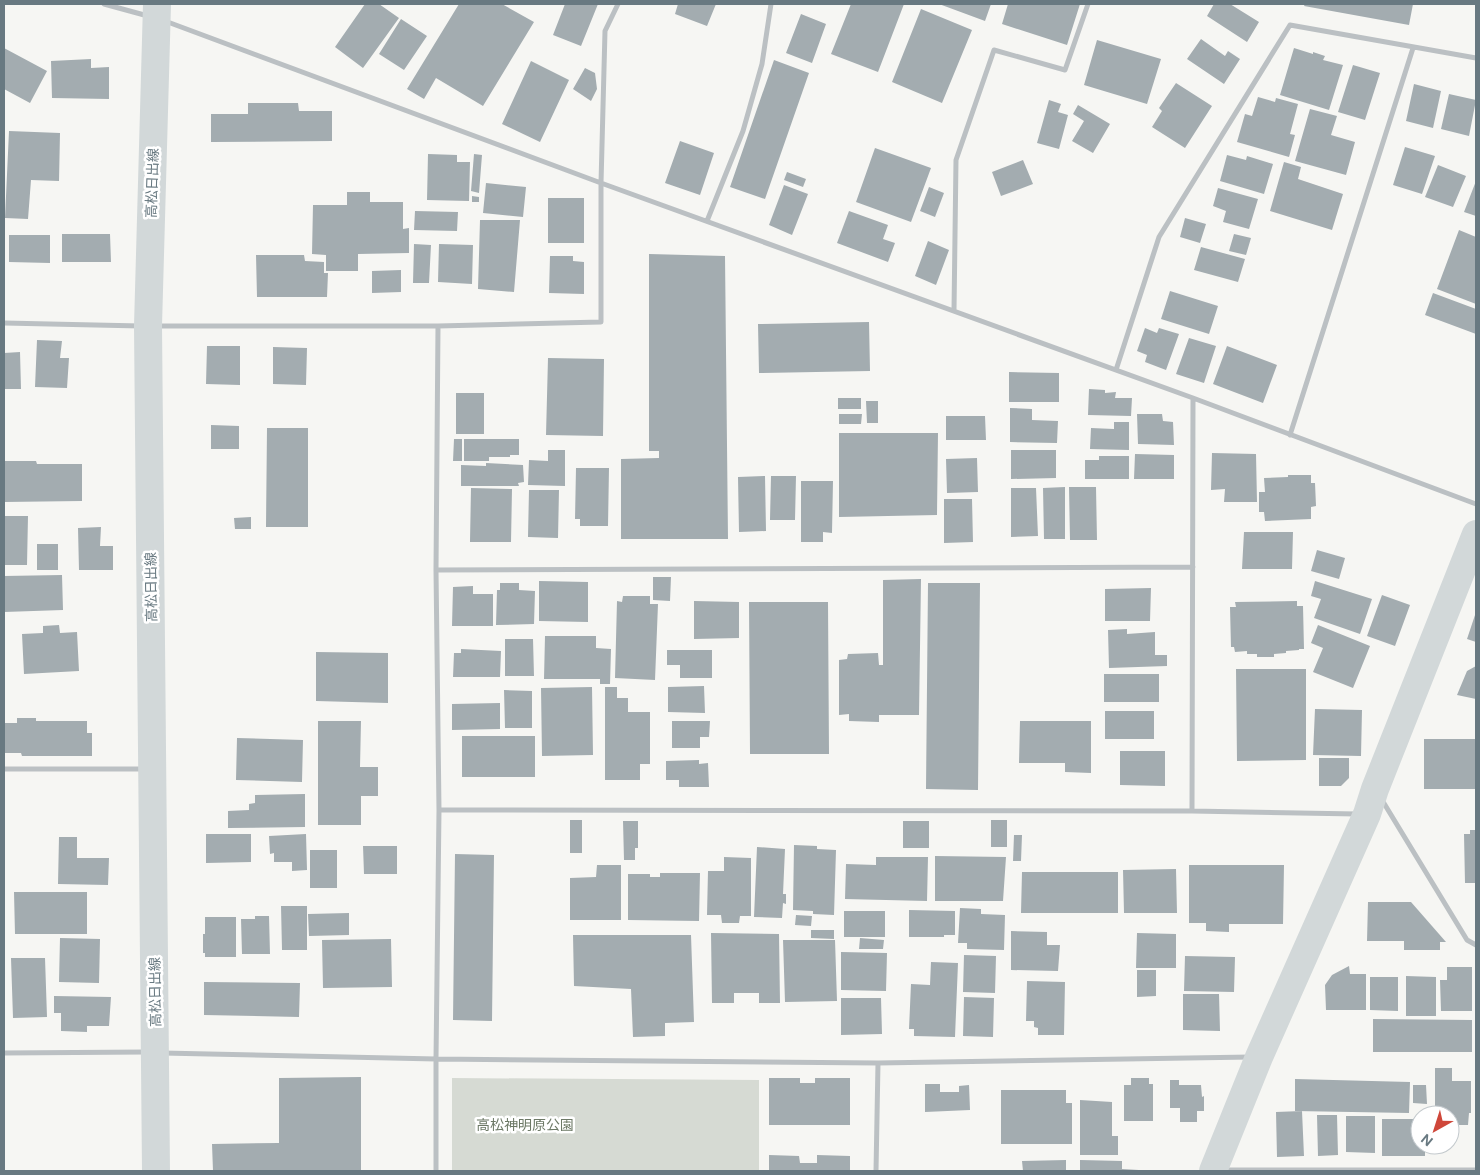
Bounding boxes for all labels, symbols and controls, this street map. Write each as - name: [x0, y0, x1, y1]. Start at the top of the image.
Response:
- street label: 高松日出線: [142, 148, 162, 218]
- street label: 高松日出線: [141, 552, 161, 622]
- street label: 高松日出線: [145, 957, 165, 1027]
- north arrow: [1410, 1105, 1460, 1155]
- park label: 高松神明原公園: [476, 1116, 574, 1134]
- text: N: [1417, 1130, 1436, 1150]

